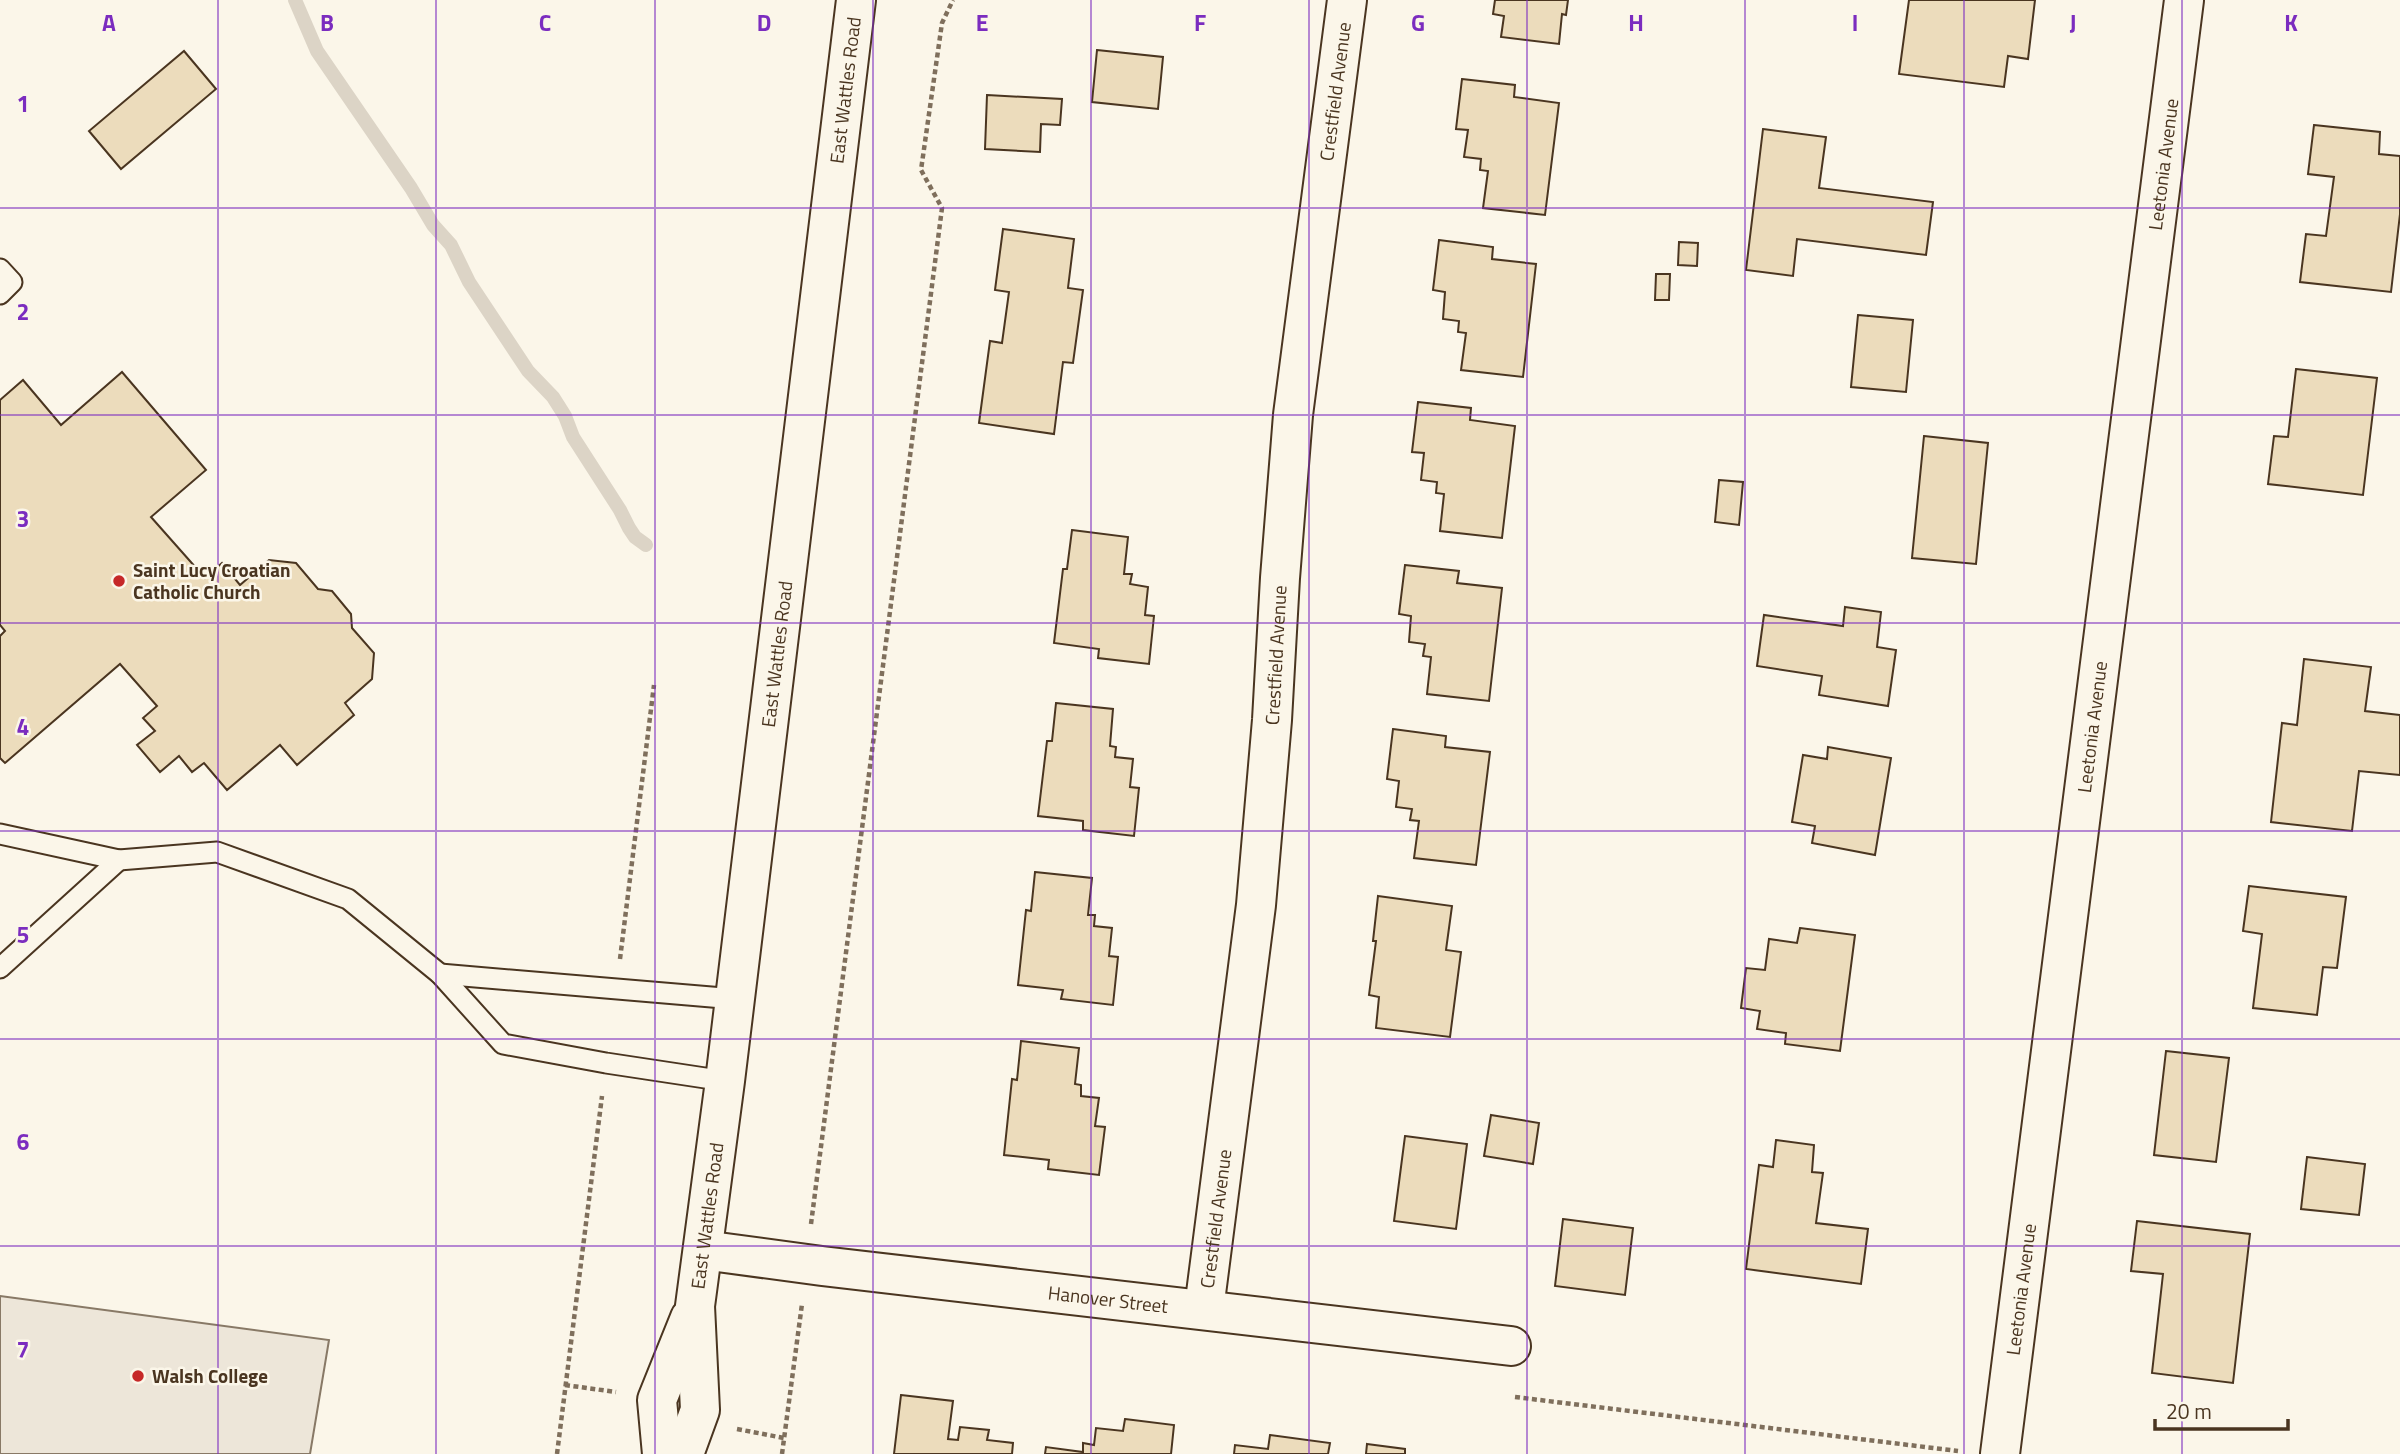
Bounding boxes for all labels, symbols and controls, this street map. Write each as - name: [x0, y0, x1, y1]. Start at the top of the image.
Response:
- text: A: [102, 5, 116, 40]
- text: B: [320, 5, 334, 40]
- text: C: [539, 5, 551, 40]
- text: D: [757, 5, 771, 40]
- text: E: [976, 5, 988, 40]
- text: F: [1194, 5, 1206, 40]
- text: G: [1411, 5, 1425, 40]
- text: H: [1628, 5, 1644, 40]
- text: I: [1852, 5, 1858, 40]
- text: J: [2070, 5, 2076, 40]
- text: K: [2284, 5, 2298, 40]
- street label: East Wattles Road: [821, 15, 868, 165]
- street label: Crestfield Avenue: [1311, 20, 1358, 163]
- text: 1: [17, 86, 29, 121]
- street label: Leetonia Avenue: [2140, 97, 2185, 232]
- text: 2: [17, 294, 29, 329]
- text: 3: [17, 501, 29, 536]
- place label: Saint Lucy Croatian Catholic Church: [133, 555, 290, 606]
- marker: Saint Lucy Croatian Catholic Church: [111, 573, 127, 589]
- street label: East Wattles Road: [753, 579, 800, 729]
- street label: Crestfield Avenue: [1257, 584, 1294, 726]
- street label: Leetonia Avenue: [2069, 659, 2114, 794]
- text: 4: [17, 709, 29, 744]
- text: 5: [17, 917, 29, 952]
- text: 6: [17, 1124, 30, 1159]
- street label: East Wattles Road: [682, 1141, 731, 1291]
- street label: Crestfield Avenue: [1192, 1147, 1238, 1290]
- street label: Leetonia Avenue: [1998, 1222, 2043, 1357]
- street label: Hanover Street: [1046, 1277, 1170, 1320]
- text: 7: [17, 1332, 29, 1367]
- place label: Walsh College: [152, 1361, 268, 1390]
- marker: Walsh College: [130, 1368, 146, 1384]
- scale bar: [2155, 1388, 2288, 1432]
- text: 20 m: [2166, 1395, 2212, 1427]

